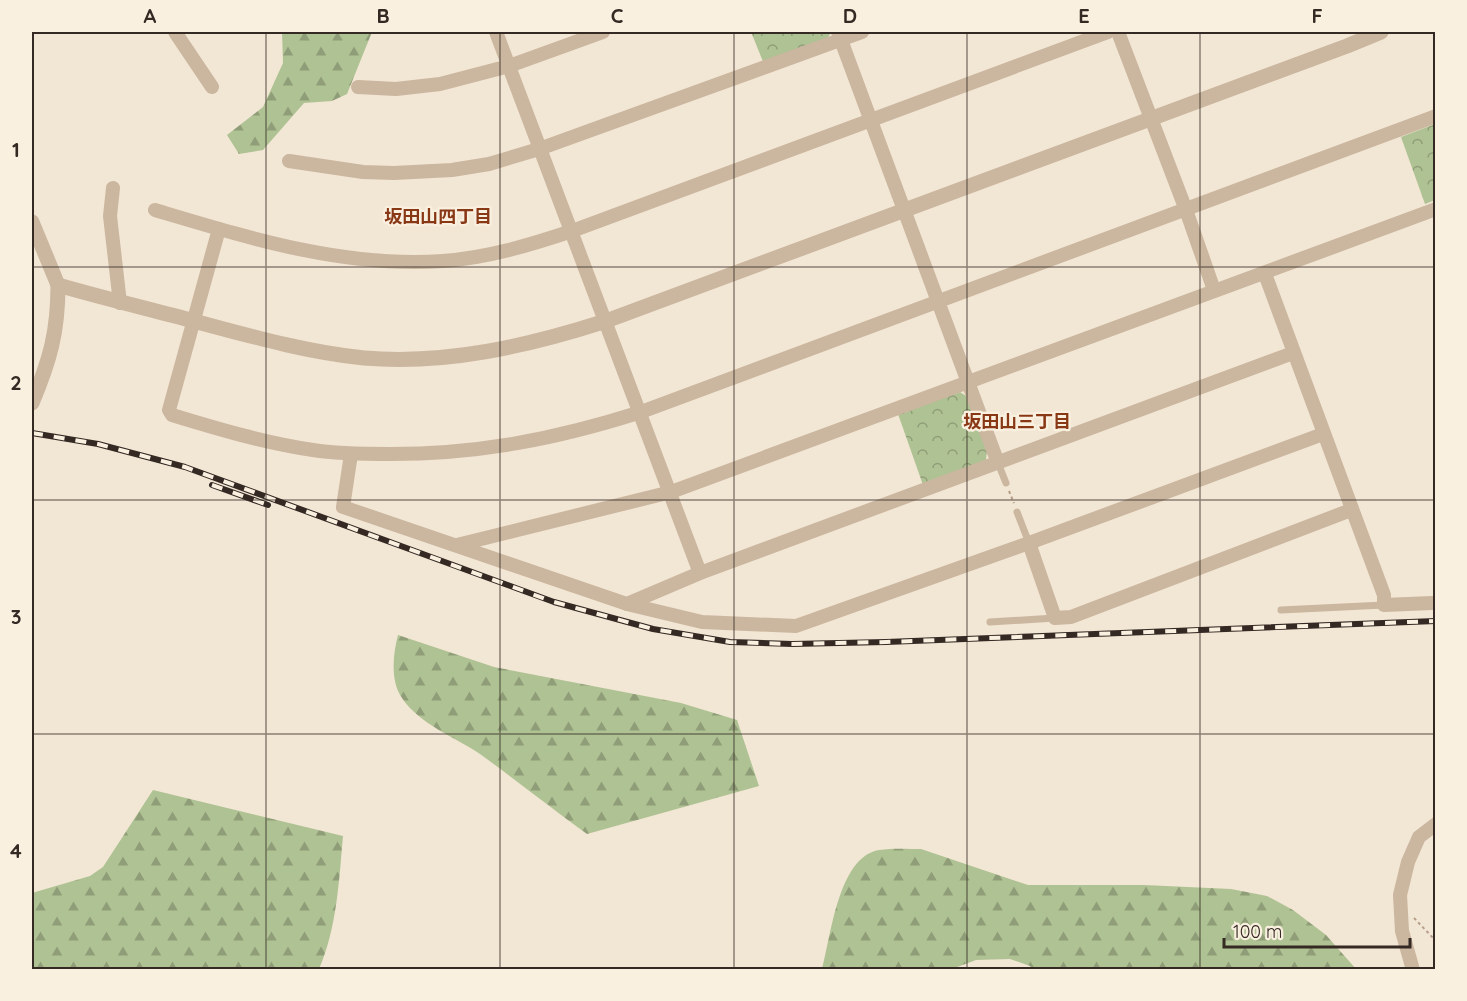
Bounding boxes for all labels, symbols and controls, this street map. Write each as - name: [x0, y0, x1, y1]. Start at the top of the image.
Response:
- text: A: [144, 3, 157, 28]
- text: B: [376, 3, 390, 28]
- text: C: [611, 3, 624, 28]
- text: D: [843, 3, 857, 28]
- text: E: [1078, 3, 1090, 28]
- text: F: [1311, 3, 1323, 28]
- text: 1: [12, 137, 20, 162]
- district label: 坂田山四丁目: [384, 205, 492, 228]
- text: 2: [10, 370, 22, 395]
- district label: 坂田山三丁目: [963, 410, 1071, 433]
- text: 3: [11, 604, 21, 629]
- text: 4: [10, 838, 22, 863]
- scale bar: [1224, 911, 1410, 949]
- text: 100 m: [1233, 920, 1282, 943]

